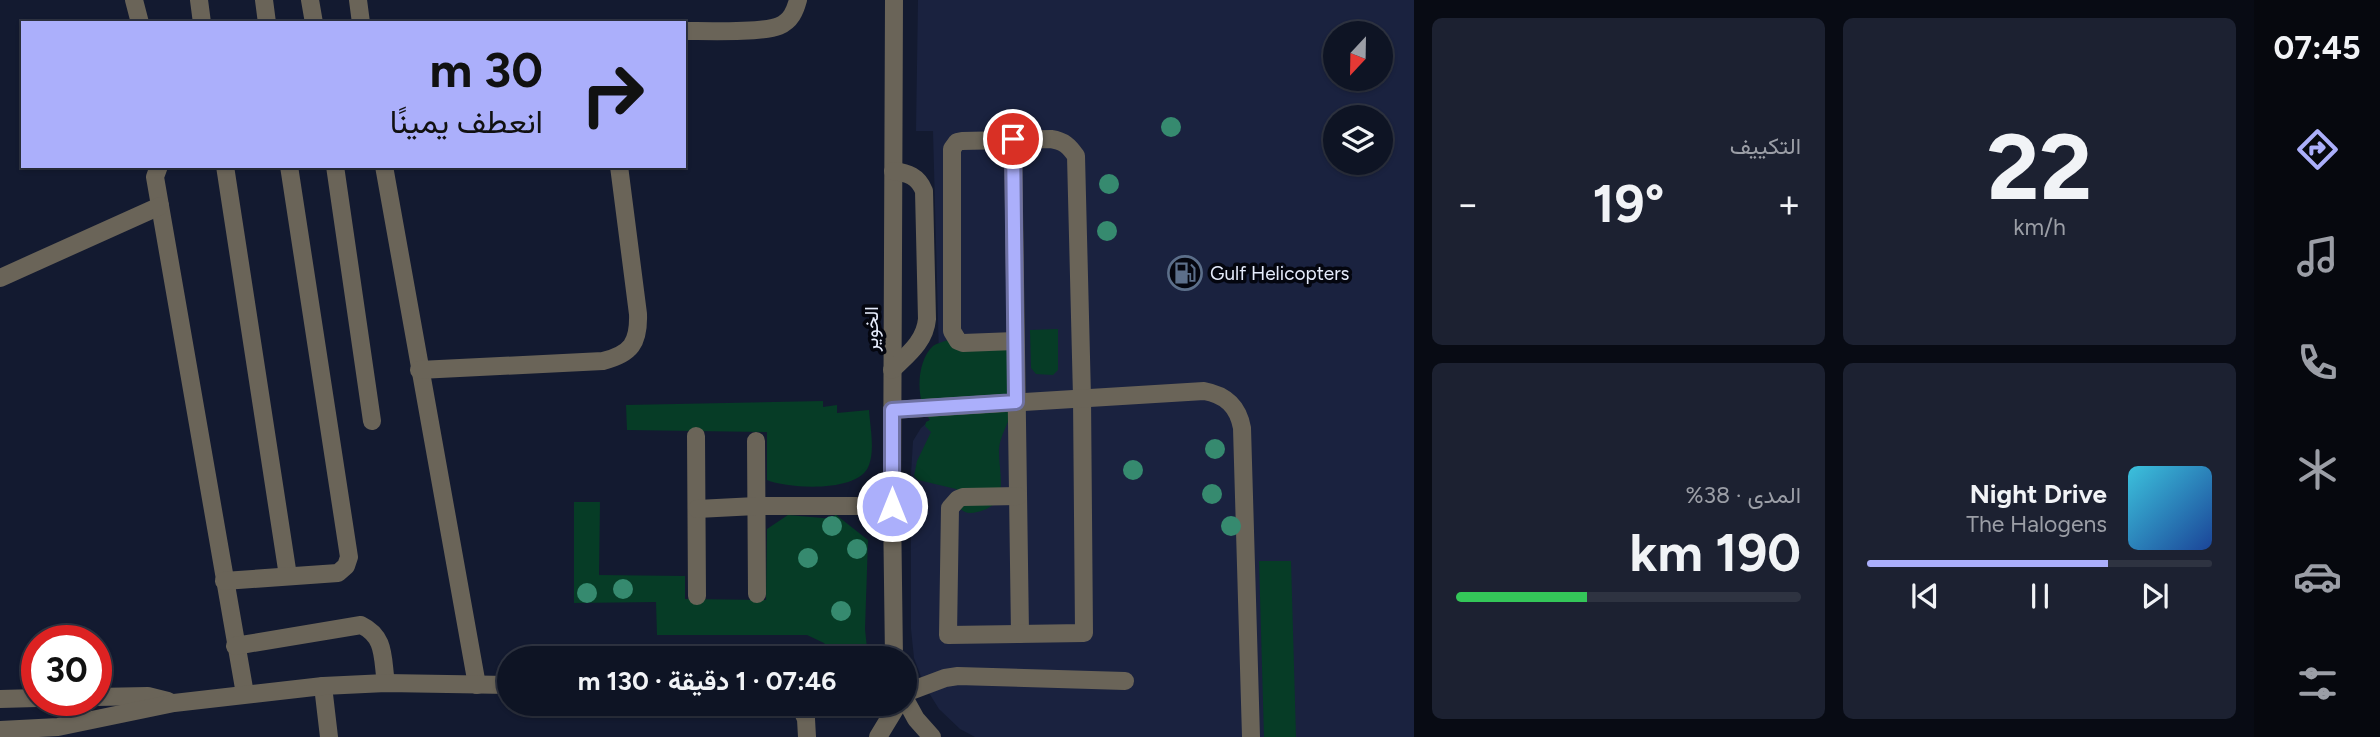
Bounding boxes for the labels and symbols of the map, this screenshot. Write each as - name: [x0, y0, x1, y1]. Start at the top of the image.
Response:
- north arrow: [1323, 21, 1393, 91]
- pin: [983, 109, 1043, 169]
- fuel station icon: Gulf Helicopters: [1166, 254, 1204, 292]
- place label: Gulf Helicopters: [1210, 262, 1350, 285]
- street label: الخوير: [860, 306, 883, 353]
- position arrow: [855, 469, 929, 543]
- speed limit sign: 30: [21, 625, 112, 716]

